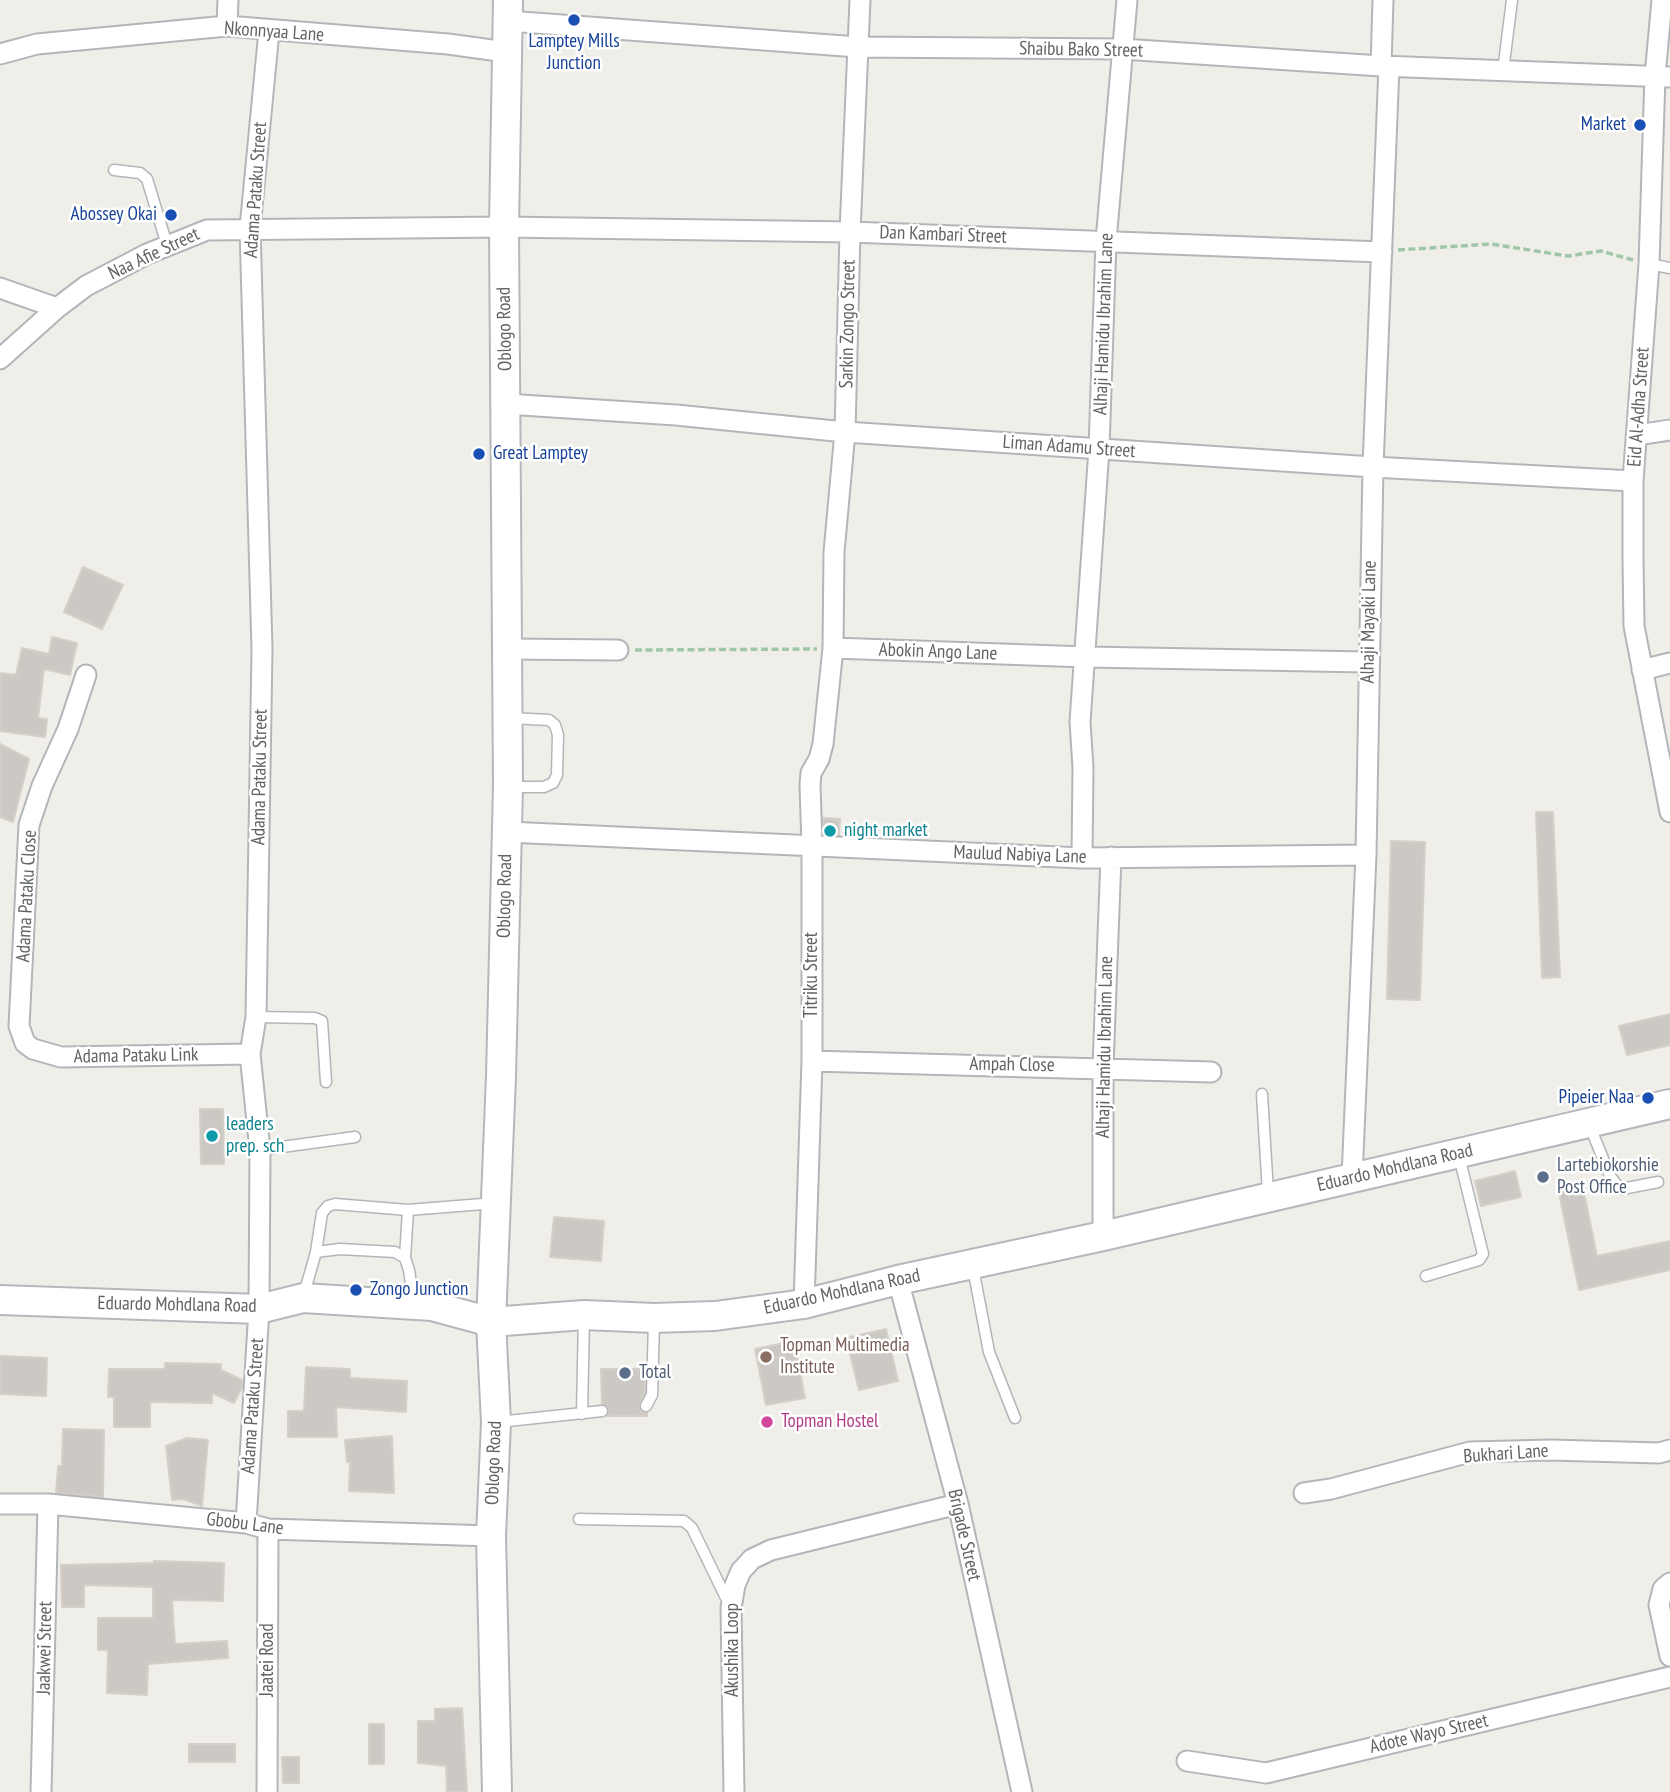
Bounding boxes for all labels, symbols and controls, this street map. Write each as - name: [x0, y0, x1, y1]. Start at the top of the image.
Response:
- marker: Lamptey Mills Junction: [566, 12, 582, 28]
- street label: Nkonnyaa Lane: [223, 17, 325, 47]
- place label: Lamptey Mills Junction: [528, 31, 620, 75]
- street label: Shaibu Bako Street: [1019, 38, 1143, 62]
- place label: Market: [1581, 114, 1626, 136]
- marker: Market: [1632, 117, 1648, 133]
- street label: Adama Pataku Street: [240, 121, 272, 259]
- place label: Abossey Okai: [70, 204, 157, 226]
- marker: Abossey Okai: [163, 207, 179, 223]
- street label: Dan Kambari Street: [879, 221, 1007, 249]
- street label: Naa Afie Street: [105, 223, 203, 285]
- street label: Alhaji Hamidu Ibrahim Lane: [1089, 233, 1119, 415]
- street label: Sarkin Zongo Street: [835, 259, 861, 389]
- street label: Oblogo Road: [493, 287, 517, 371]
- street label: Eid Al-Adha Street: [1623, 346, 1655, 468]
- street label: Liman Adamu Street: [1002, 431, 1136, 463]
- place label: Great Lamptey: [493, 443, 588, 465]
- marker: Great Lamptey: [471, 446, 487, 462]
- street label: Alhaji Mayaki Lane: [1357, 560, 1381, 684]
- street label: Abokin Ango Lane: [878, 639, 998, 665]
- street label: Adama Pataku Street: [247, 709, 273, 845]
- place label: night market: [844, 820, 928, 842]
- marker: night market: [822, 823, 838, 839]
- street label: Adama Pataku Close: [12, 829, 42, 963]
- street label: Maulud Nabiya Lane: [953, 841, 1087, 869]
- street label: Oblogo Road: [493, 854, 517, 938]
- street label: Titriku Street: [801, 932, 823, 1018]
- street label: Alhaji Hamidu Ibrahim Lane: [1092, 956, 1118, 1138]
- street label: Adama Pataku Link: [73, 1044, 199, 1068]
- street label: Ampah Close: [969, 1053, 1055, 1077]
- place label: Pipeier Naa: [1559, 1087, 1634, 1109]
- marker: Pipeier Naa: [1640, 1090, 1656, 1106]
- place label: leaders prep. sch: [226, 1114, 284, 1158]
- marker: leaders prep. sch: [204, 1128, 220, 1144]
- street label: Eduardo Mohdlana Road: [1315, 1139, 1475, 1197]
- place label: Lartebiokorshie Post Office: [1557, 1155, 1659, 1199]
- marker: Lartebiokorshie Post Office: [1535, 1169, 1551, 1185]
- street label: Eduardo Mohdlana Road: [762, 1264, 922, 1320]
- place label: Zongo Junction: [370, 1279, 468, 1301]
- marker: Zongo Junction: [348, 1282, 364, 1298]
- street label: Eduardo Mohdlana Road: [97, 1292, 257, 1318]
- place label: Topman Multimedia Institute: [780, 1335, 910, 1379]
- street label: Adama Pataku Street: [237, 1337, 269, 1475]
- marker: Topman Multimedia Institute: [758, 1349, 774, 1365]
- place label: Total: [639, 1362, 671, 1384]
- marker: Total: [617, 1365, 633, 1381]
- place label: Topman Hostel: [781, 1411, 879, 1433]
- marker: Topman Hostel: [759, 1414, 775, 1430]
- street label: Oblogo Road: [481, 1421, 507, 1505]
- street label: Bukhari Lane: [1463, 1440, 1549, 1468]
- street label: Brigade Street: [942, 1487, 986, 1583]
- street label: Gbobu Lane: [205, 1508, 285, 1540]
- street label: Jaakwei Street: [33, 1601, 57, 1695]
- street label: Akushika Loop: [722, 1603, 744, 1697]
- street label: Jaatei Road: [257, 1623, 279, 1697]
- street label: Adote Wayo Street: [1368, 1709, 1490, 1759]

